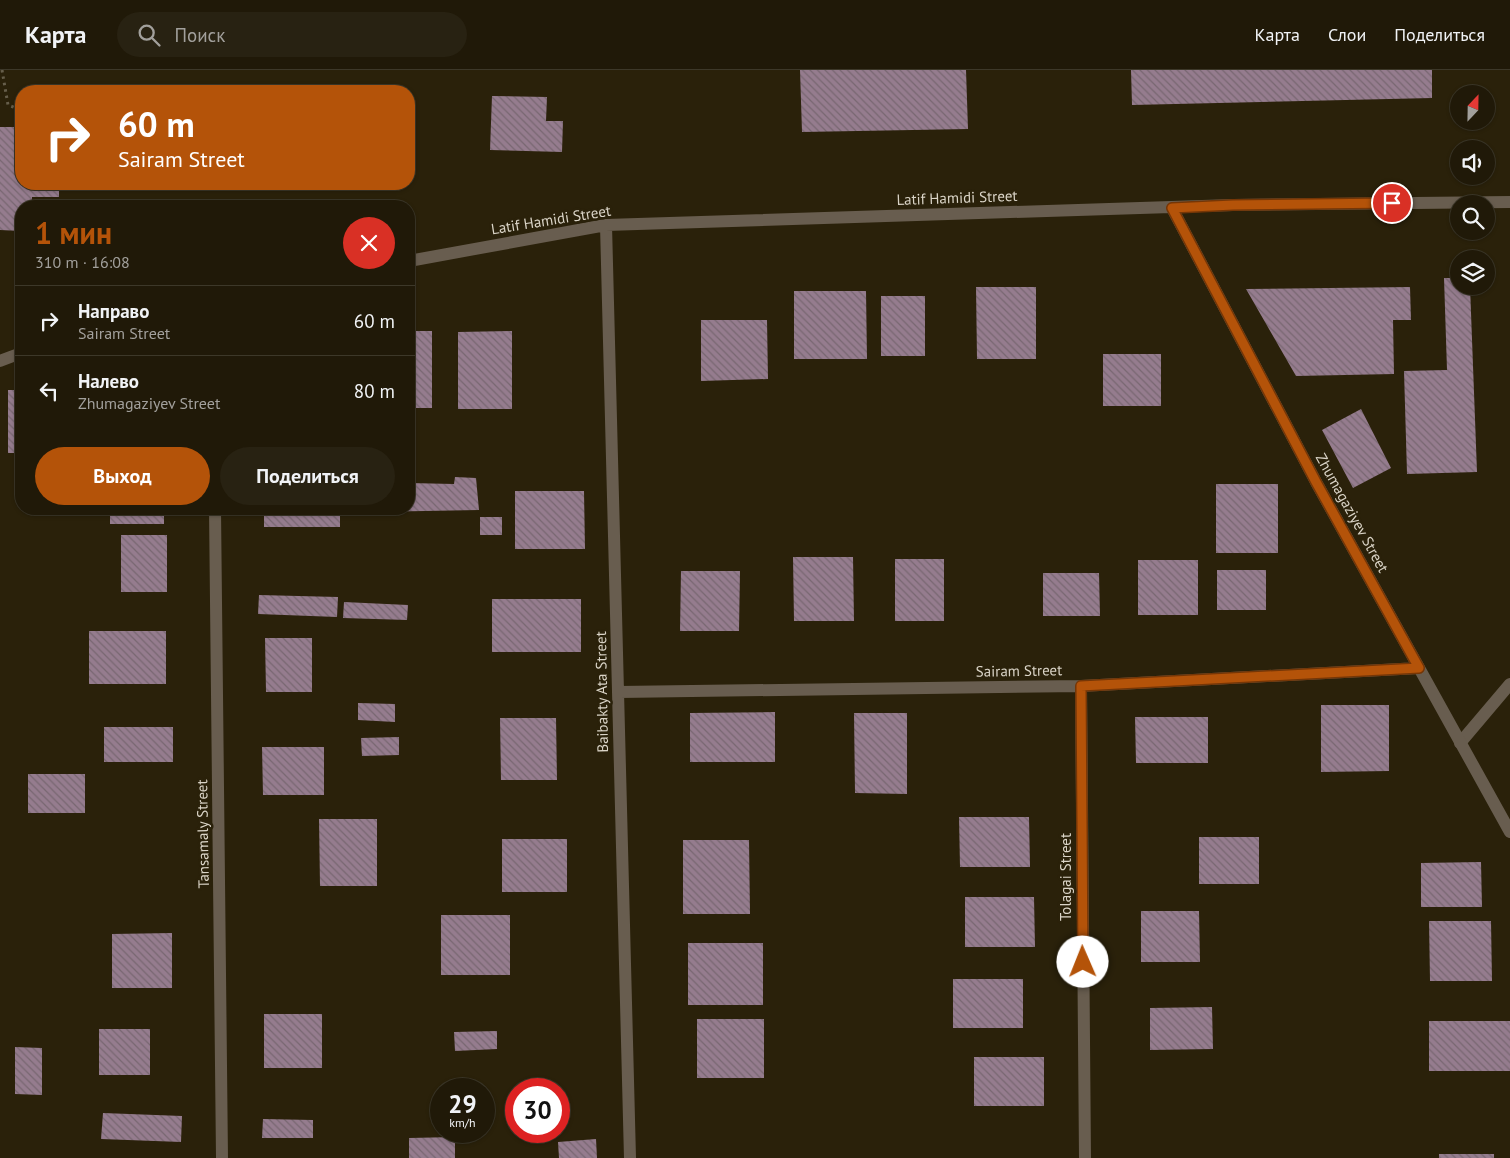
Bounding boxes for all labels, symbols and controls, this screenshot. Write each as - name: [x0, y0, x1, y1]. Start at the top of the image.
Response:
- search box: [117, 12, 467, 57]
- text: Карта: [25, 19, 87, 50]
- icon: search: [135, 21, 163, 49]
- text: Поиск: [175, 23, 225, 47]
- text: Карта: [1255, 23, 1300, 46]
- text: Слои: [1328, 23, 1366, 46]
- text: Поделиться: [1394, 23, 1485, 46]
- north arrow: [1450, 85, 1495, 130]
- map controls: [1450, 85, 1495, 295]
- text: 60 m: [118, 101, 195, 147]
- icon: right: [35, 105, 100, 170]
- button: sound: [1450, 140, 1495, 185]
- text: Sairam Street: [118, 145, 245, 173]
- pin: [1371, 182, 1413, 224]
- street label: Latif Hamidi Street: [896, 186, 1018, 209]
- icon: arrive: [1378, 189, 1406, 217]
- button: search: [1450, 195, 1495, 240]
- street label: Latif Hamidi Street: [490, 201, 612, 238]
- text: 1 мин: [35, 213, 112, 252]
- button: close: [343, 217, 395, 269]
- button: layers: [1450, 250, 1495, 295]
- text: 310 m · 16:08: [35, 252, 130, 272]
- text: Направо: [78, 299, 149, 323]
- icon: right: [35, 307, 63, 335]
- text: 60 m: [354, 309, 395, 333]
- text: Sairam Street: [78, 323, 170, 343]
- text: Налево: [78, 369, 139, 393]
- icon: left: [35, 377, 63, 405]
- text: 80 m: [354, 379, 395, 403]
- text: Zhumagaziyev Street: [78, 393, 220, 413]
- button: Выход: [35, 447, 210, 505]
- button: Поделиться: [220, 447, 395, 505]
- street label: Zhumagaziyev Street: [1312, 450, 1393, 576]
- street label: Baibakty Ata Street: [591, 631, 612, 753]
- street label: Sairam Street: [976, 660, 1062, 681]
- street label: Tansamaly Street: [192, 779, 213, 889]
- street label: Tolagai Street: [1056, 833, 1075, 921]
- position arrow: [1056, 935, 1108, 987]
- speed limit sign: 30: [505, 1078, 570, 1143]
- text: 29: [448, 1088, 477, 1120]
- text: km/h: [449, 1115, 476, 1130]

